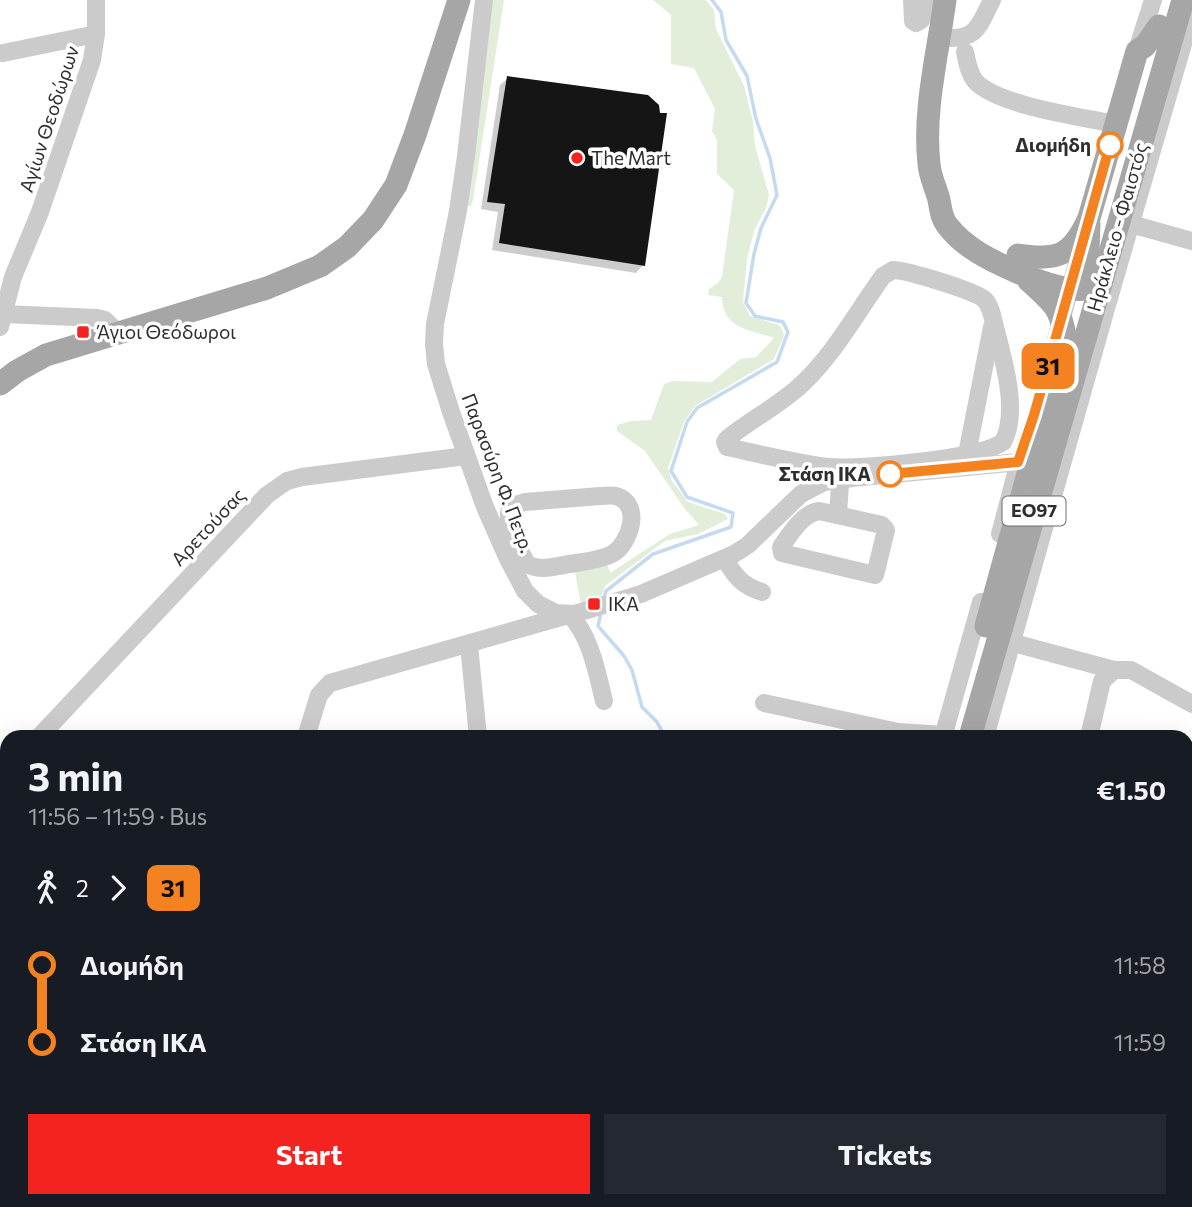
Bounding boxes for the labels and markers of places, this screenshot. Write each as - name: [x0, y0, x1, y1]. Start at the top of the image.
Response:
- marker: Διομήδη: [1097, 132, 1123, 158]
- place label: Διομήδη: [1015, 133, 1091, 156]
- place label: The Mart: [591, 146, 671, 169]
- marker: The Mart: [569, 150, 585, 166]
- place label: Άγιοι Θεόδωροι: [96, 320, 236, 343]
- marker: Άγιοι Θεόδωροι: [75, 324, 91, 340]
- marker: Στάση ΙΚΑ: [877, 461, 903, 487]
- place label: Στάση ΙΚΑ: [778, 462, 871, 485]
- place label: IKA: [608, 592, 639, 615]
- marker: IKA: [586, 596, 602, 612]

